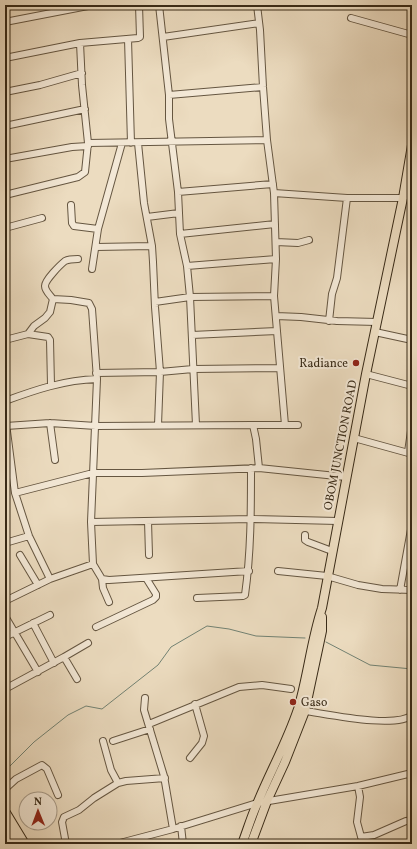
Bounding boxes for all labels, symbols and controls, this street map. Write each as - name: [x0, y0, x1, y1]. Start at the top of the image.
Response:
- place label: Radiance: [299, 356, 348, 372]
- marker: Radiance: [351, 358, 361, 368]
- street label: OBOM JUNCTION ROAD: [320, 378, 362, 512]
- place label: Gaso: [301, 695, 327, 711]
- marker: Gaso: [288, 697, 298, 707]
- north arrow: [18, 791, 58, 831]
- text: N: [34, 795, 42, 810]

